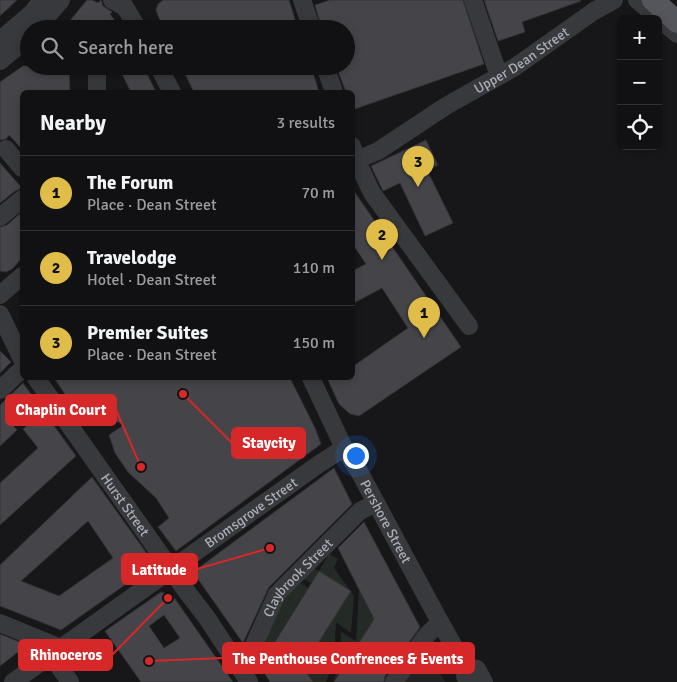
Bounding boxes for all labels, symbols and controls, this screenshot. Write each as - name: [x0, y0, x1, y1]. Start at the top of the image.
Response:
- map controls: [617, 15, 662, 150]
- button: +: [617, 15, 662, 60]
- search box: [20, 20, 355, 75]
- street label: Upper Dean Street: [471, 23, 572, 97]
- icon: search: [38, 34, 66, 62]
- text: Search here: [78, 36, 174, 60]
- button: −: [617, 60, 662, 105]
- button: locate: [617, 105, 662, 150]
- text: Nearby: [40, 110, 106, 136]
- text: 3 results: [276, 113, 335, 133]
- pin: 3: [402, 146, 434, 187]
- text: The Forum: [87, 171, 173, 195]
- text: 1: [52, 183, 60, 203]
- text: 70 m: [301, 183, 335, 203]
- text: Place · Dean Street: [87, 195, 217, 215]
- pin: 2: [366, 219, 398, 260]
- text: Travelodge: [87, 246, 177, 270]
- text: 2: [52, 258, 60, 278]
- text: 110 m: [293, 258, 335, 278]
- text: Hotel · Dean Street: [87, 270, 216, 290]
- pin: 1: [408, 297, 440, 338]
- text: Premier Suites: [87, 321, 208, 345]
- text: 3: [52, 333, 60, 353]
- text: 150 m: [293, 333, 335, 353]
- text: Place · Dean Street: [87, 345, 217, 365]
- callout: Chaplin Court: [6, 395, 116, 425]
- text: Chaplin Court: [16, 401, 107, 419]
- callout: Staycity: [232, 428, 305, 458]
- text: Staycity: [242, 434, 296, 452]
- your location: [343, 443, 369, 469]
- street label: Hurst Street: [97, 470, 153, 539]
- street label: Bromsgrove Street: [201, 474, 301, 551]
- street label: Pershore Street: [357, 477, 415, 566]
- street label: Claybrook Street: [259, 535, 336, 620]
- callout: Latitude: [122, 554, 197, 584]
- text: Latitude: [132, 561, 186, 579]
- callout: Rhinoceros: [19, 640, 112, 670]
- callout: The Penthouse Confrences & Events: [223, 643, 474, 673]
- text: Rhinoceros: [30, 646, 103, 664]
- text: The Penthouse Confrences & Events: [232, 650, 464, 668]

